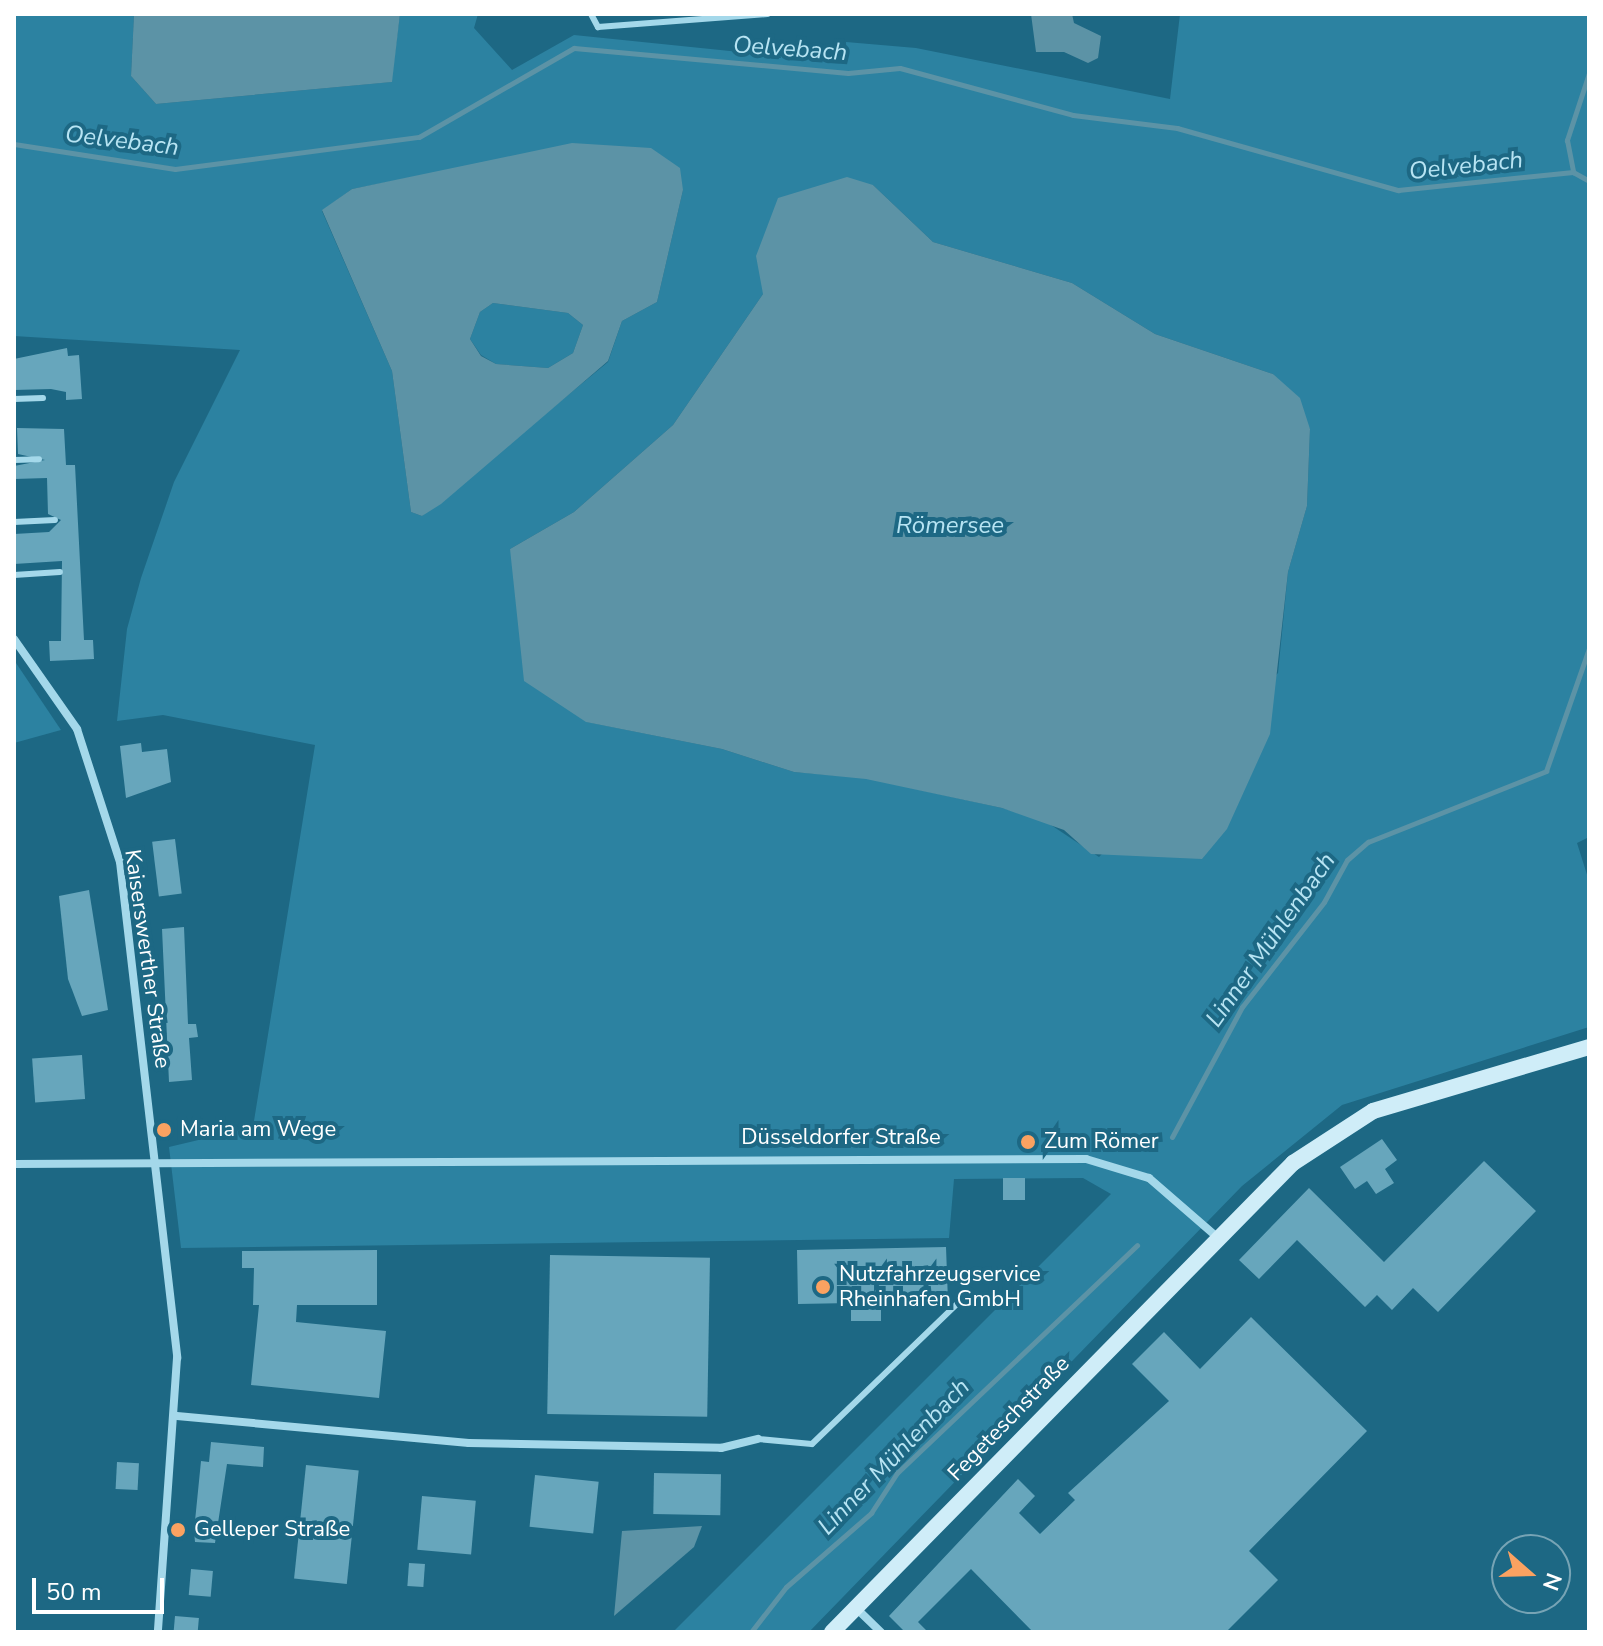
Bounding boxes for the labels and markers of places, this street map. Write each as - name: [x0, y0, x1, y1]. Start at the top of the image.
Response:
- place label: Maria am Wege: [180, 1117, 336, 1143]
- marker: Maria am Wege: [155, 1121, 173, 1139]
- place label: Zum Römer: [1044, 1129, 1159, 1155]
- marker: Zum Römer: [1019, 1133, 1037, 1151]
- place label: Nutzfahrzeugservice Rheinhafen GmbH: [839, 1261, 1041, 1312]
- marker: Nutzfahrzeugservice Rheinhafen GmbH: [814, 1278, 832, 1296]
- place label: Gelleper Straße: [194, 1517, 350, 1543]
- marker: Gelleper Straße: [169, 1521, 187, 1539]

